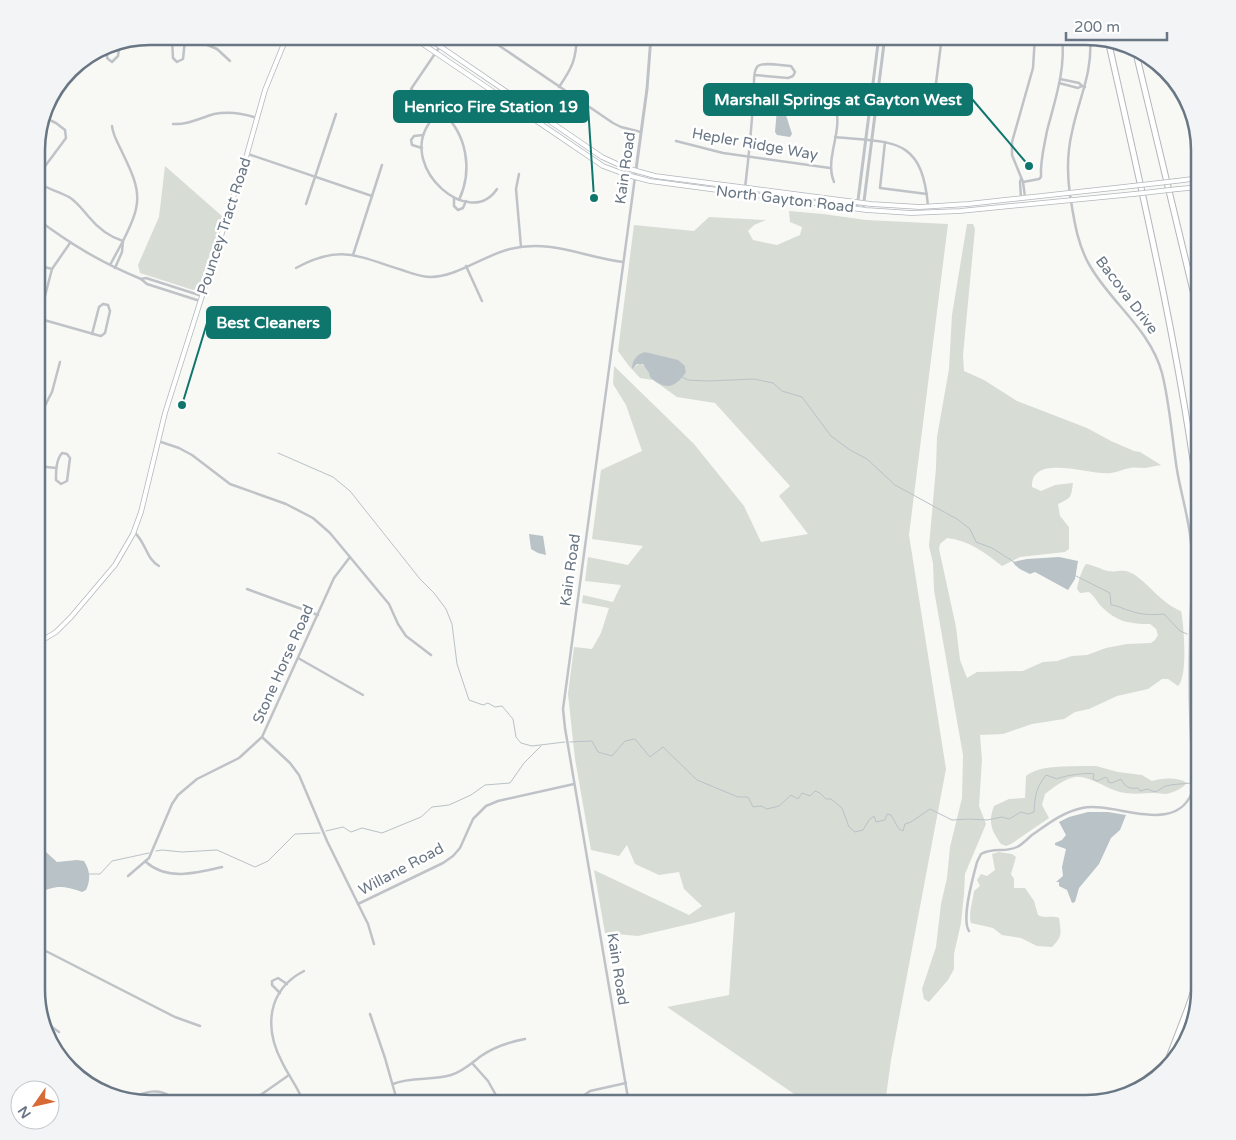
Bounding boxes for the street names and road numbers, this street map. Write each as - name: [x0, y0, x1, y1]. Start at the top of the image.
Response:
- street label: Hepler Ridge Way: [691, 124, 819, 164]
- street label: Kain Road: [611, 131, 639, 205]
- street label: Pouncey Tract Road: [193, 155, 255, 297]
- street label: North Gayton Road: [715, 182, 855, 216]
- street label: Bacova Drive: [1092, 252, 1162, 338]
- street label: Kain Road: [556, 533, 584, 607]
- street label: Stone Horse Road: [249, 602, 317, 726]
- street label: Willane Road: [355, 839, 447, 899]
- street label: Kain Road: [603, 932, 633, 1006]

